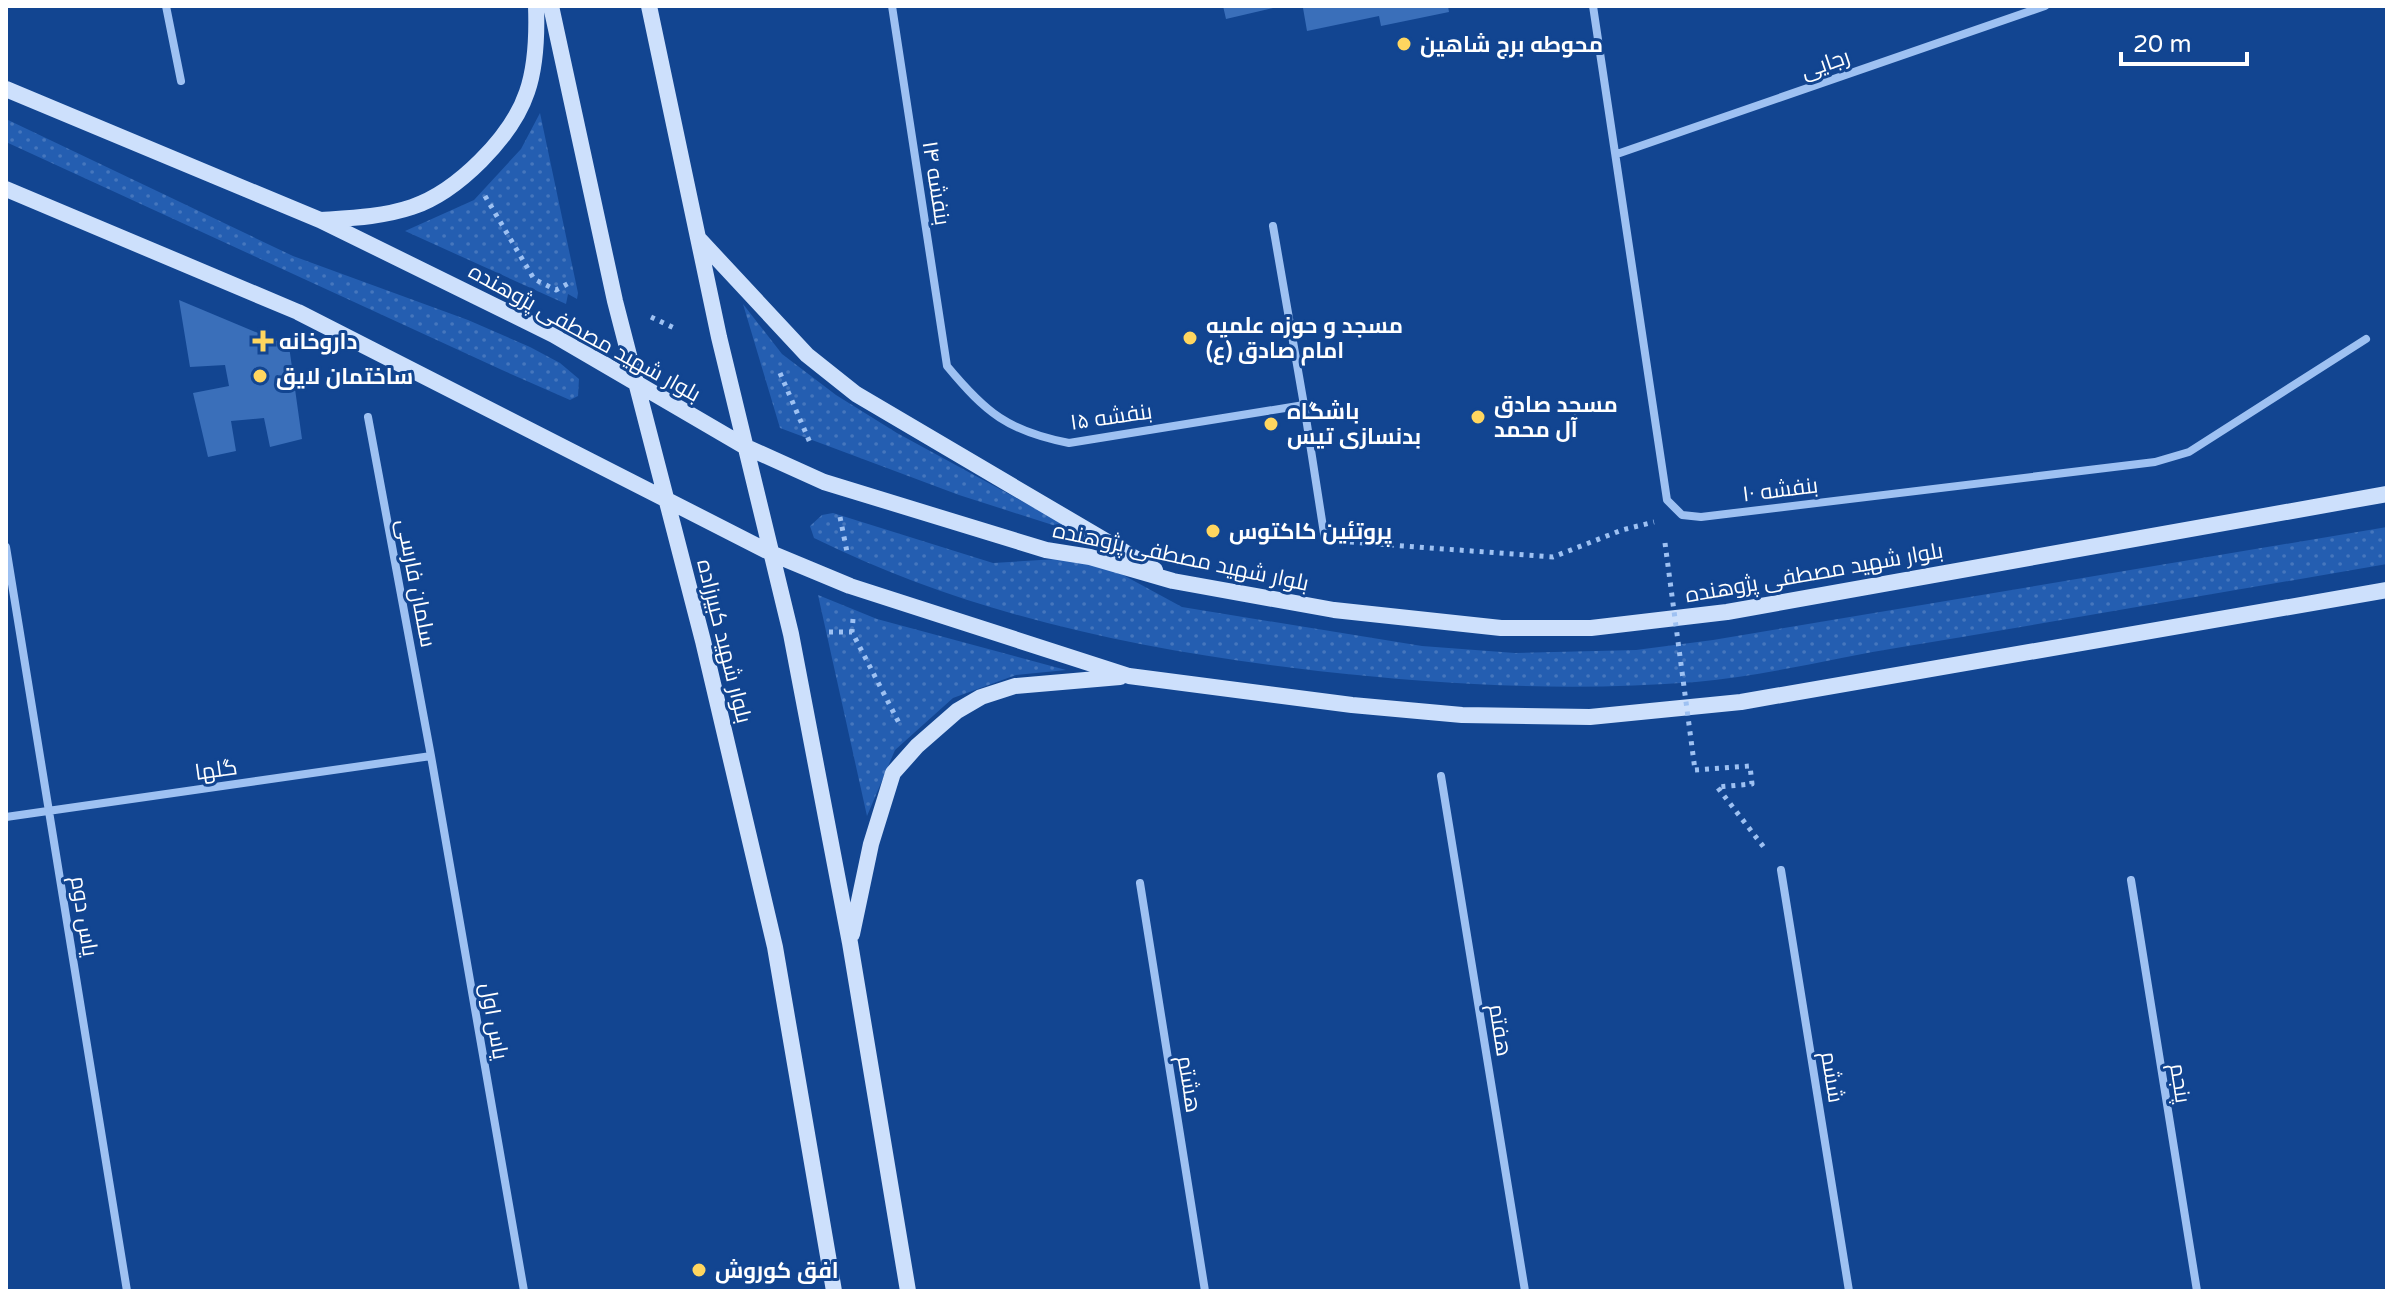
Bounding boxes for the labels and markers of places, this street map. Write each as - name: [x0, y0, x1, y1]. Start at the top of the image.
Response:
- place label: محوطه برج شاهین: [1420, 32, 1603, 59]
- marker: محوطه برج شاهین: [1395, 35, 1413, 53]
- place label: مسجد و حوزه علمیه امام صادق (ع): [1206, 313, 1403, 366]
- place label: داروخانه: [279, 329, 357, 355]
- marker: مسجد و حوزه علمیه امام صادق (ع): [1181, 329, 1199, 347]
- marker: داروخانه: [254, 332, 272, 350]
- place label: ساختمان لایق: [276, 364, 413, 390]
- marker: ساختمان لایق: [251, 367, 269, 385]
- place label: مسجد صادق آل محمد: [1494, 392, 1618, 443]
- place label: باشگاه بدنسازی تیس: [1287, 399, 1421, 450]
- marker: مسجد صادق آل محمد: [1469, 408, 1487, 426]
- marker: باشگاه بدنسازی تیس: [1262, 415, 1280, 433]
- place label: پروتئین کاکتوس: [1229, 519, 1392, 547]
- marker: پروتئین کاکتوس: [1204, 522, 1222, 540]
- place label: افق کوروش: [715, 1258, 839, 1284]
- marker: افق کوروش: [690, 1261, 708, 1279]

